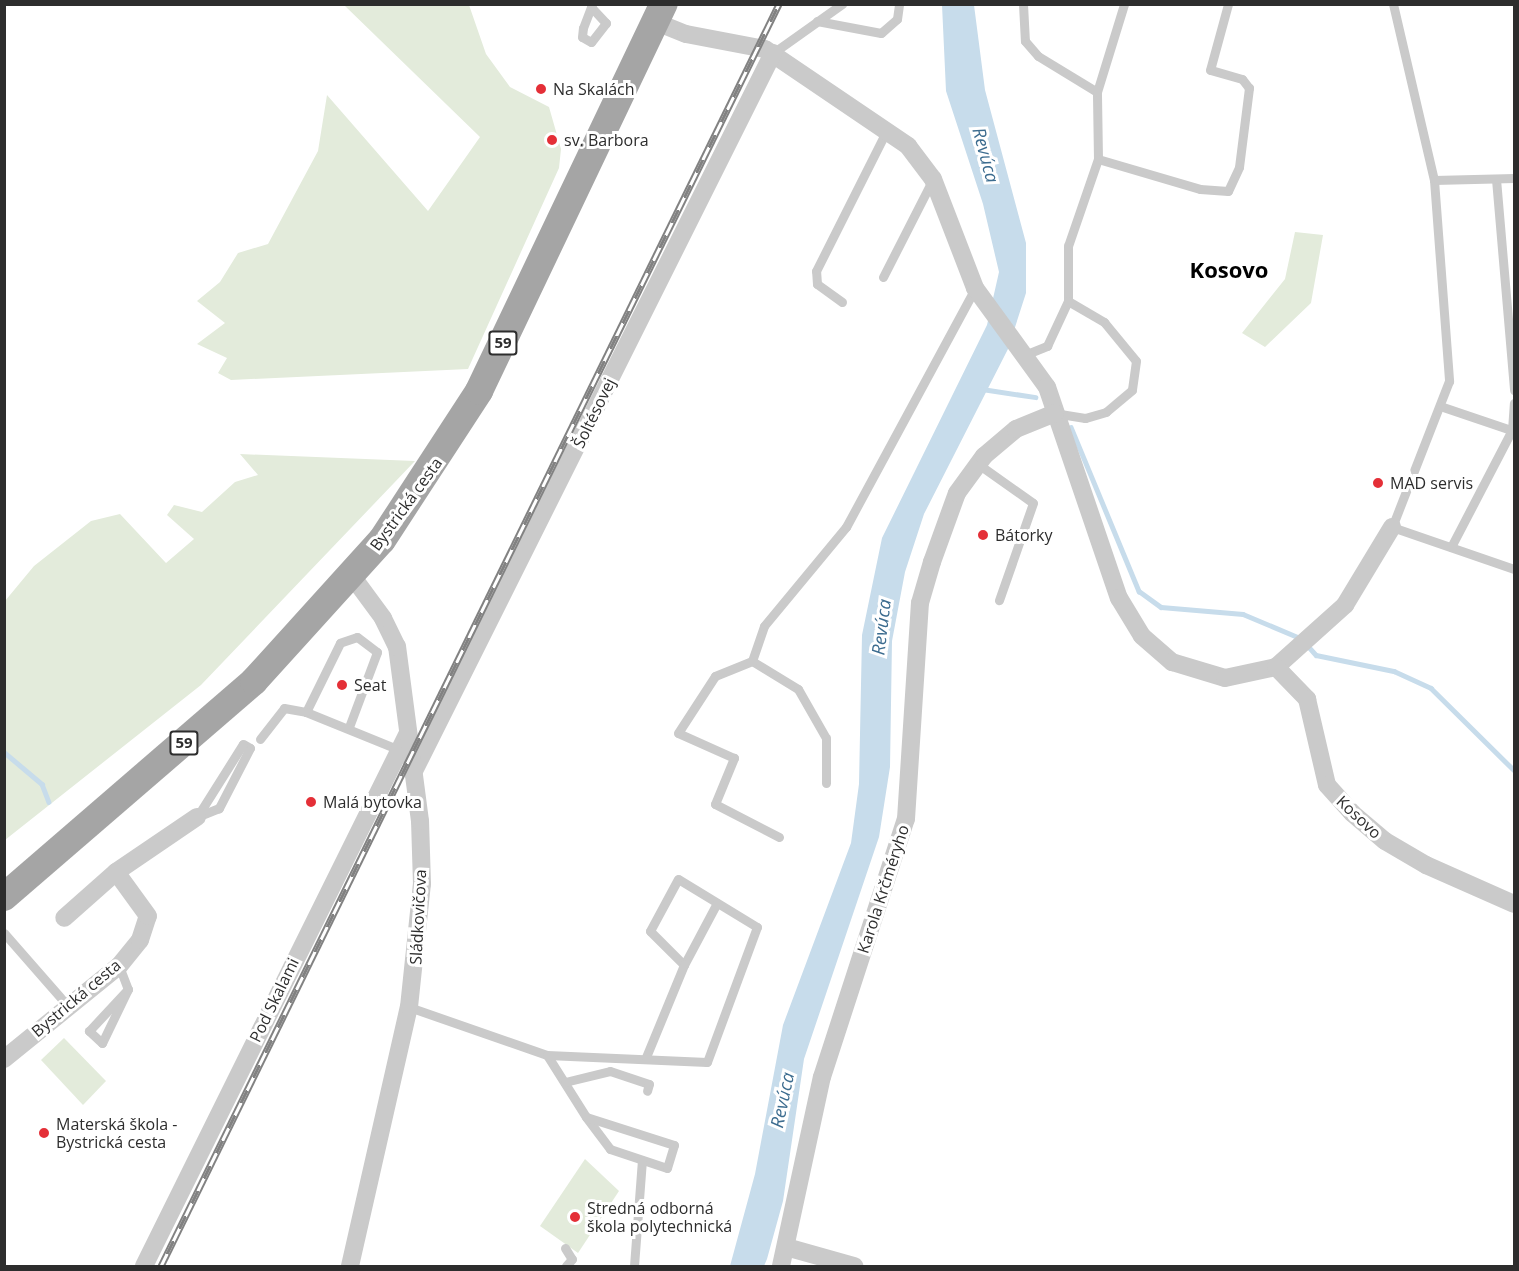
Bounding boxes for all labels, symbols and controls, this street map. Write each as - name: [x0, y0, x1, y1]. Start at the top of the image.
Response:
- place label: Na Skalách: [553, 79, 635, 99]
- marker: Na Skalách: [534, 82, 548, 96]
- water label: Revúca: [968, 125, 1004, 185]
- place label: sv. Barbora: [564, 130, 649, 150]
- marker: sv. Barbora: [545, 133, 559, 147]
- district label: Kosovo: [1190, 257, 1268, 283]
- road number: 59: [488, 331, 518, 355]
- street label: Šoltésovej: [569, 375, 619, 451]
- street label: Bystrická cesta: [366, 454, 446, 554]
- place label: MAD servis: [1390, 473, 1473, 493]
- marker: MAD servis: [1371, 476, 1385, 490]
- place label: Bátorky: [995, 525, 1053, 545]
- marker: Bátorky: [976, 528, 990, 542]
- water label: Revúca: [867, 598, 895, 656]
- place label: Seat: [354, 675, 386, 695]
- marker: Seat: [335, 678, 349, 692]
- road number: 59: [169, 731, 199, 755]
- street label: Kosovo: [1333, 791, 1385, 843]
- place label: Malá bytovka: [323, 792, 422, 812]
- marker: Malá bytovka: [304, 795, 318, 809]
- street label: Karola Krčméryho: [853, 822, 913, 956]
- street label: Sládkovičova: [406, 869, 430, 965]
- street label: Bystrická cesta: [28, 955, 124, 1041]
- street label: Pod Skalami: [245, 955, 303, 1045]
- water label: Revúca: [766, 1070, 798, 1130]
- place label: Materská škola - Bystrická cesta: [56, 1114, 177, 1152]
- marker: Materská škola - Bystrická cesta: [37, 1126, 51, 1140]
- place label: Stredná odborná škola polytechnická: [587, 1198, 732, 1236]
- marker: Stredná odborná škola polytechnická: [568, 1210, 582, 1224]

